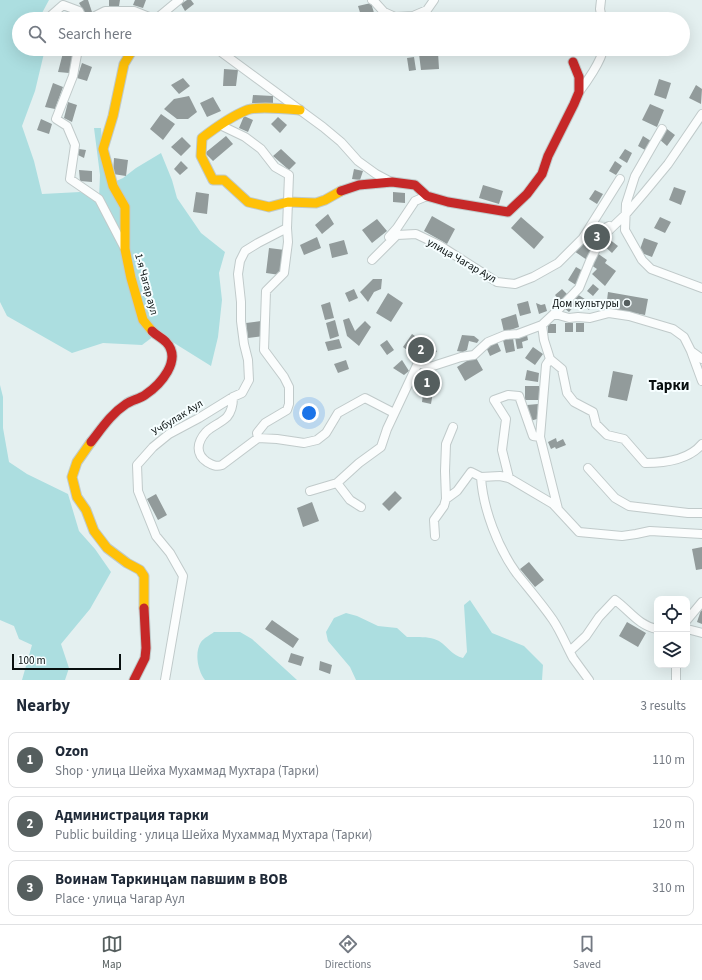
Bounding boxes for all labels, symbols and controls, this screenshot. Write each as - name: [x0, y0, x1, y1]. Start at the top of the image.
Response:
- search box: [12, 12, 690, 56]
- icon: search: [26, 23, 48, 45]
- text: Search here: [58, 24, 132, 45]
- pin: 3: [584, 222, 610, 252]
- street label: улица Чагар Аул: [424, 234, 499, 286]
- street label: 1-я Чагар аул: [131, 252, 162, 317]
- place label: Дом культуры: [552, 296, 619, 311]
- marker: Дом культуры: [622, 298, 632, 308]
- pin: 2: [408, 335, 434, 365]
- pin: 1: [414, 368, 440, 398]
- district label: Тарки: [649, 375, 689, 396]
- street label: Учбулак Аул: [149, 396, 206, 439]
- your location: [299, 403, 319, 423]
- map controls: [654, 596, 690, 668]
- button: locate: [654, 596, 690, 632]
- button: layers: [654, 632, 690, 668]
- scale bar: [12, 652, 121, 671]
- text: 100 m: [18, 653, 46, 668]
- text: Nearby: [16, 694, 70, 718]
- text: 3 results: [641, 697, 686, 715]
- text: Ozon: [55, 741, 89, 762]
- text: 1: [27, 751, 33, 769]
- text: 110 m: [652, 751, 685, 769]
- text: Shop · улица Шейха Мухаммад Мухтара (Тарки): [55, 762, 319, 780]
- text: Администрация тарки: [55, 805, 209, 826]
- text: 2: [27, 815, 33, 833]
- text: 120 m: [652, 815, 685, 833]
- text: Public building · улица Шейха Мухаммад Мухтара (Тарки): [55, 826, 372, 844]
- text: Воинам Таркинцам павшим в ВОВ: [55, 869, 288, 890]
- text: 3: [27, 879, 33, 897]
- text: 310 m: [652, 879, 685, 897]
- text: Place · улица Чагар Аул: [55, 890, 185, 908]
- tab: Map: [101, 933, 123, 972]
- tab: Directions: [325, 933, 371, 972]
- tab: Saved: [573, 933, 601, 972]

